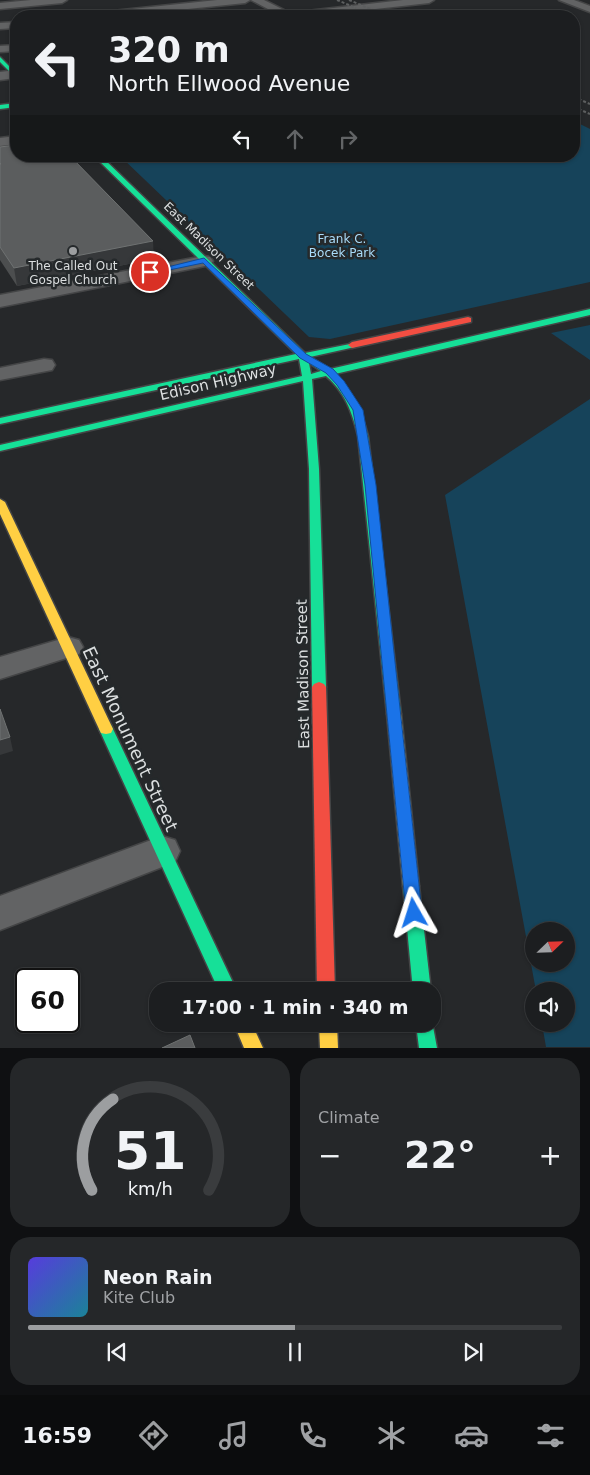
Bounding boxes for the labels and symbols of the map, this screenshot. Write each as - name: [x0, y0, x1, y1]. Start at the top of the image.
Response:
- street label: East Madison Street: [161, 199, 257, 293]
- park label: Frank C. Bocek Park: [309, 232, 375, 260]
- marker: The Called Out Gospel Church: [67, 245, 79, 257]
- pin: [129, 251, 171, 293]
- place label: The Called Out Gospel Church: [27, 259, 118, 287]
- street label: Edison Highway: [158, 360, 278, 404]
- street label: East Madison Street: [293, 599, 313, 749]
- street label: East Monument Street: [78, 643, 183, 835]
- position arrow: [387, 886, 439, 938]
- north arrow: [525, 922, 575, 972]
- speed limit sign: 60: [15, 968, 80, 1033]

